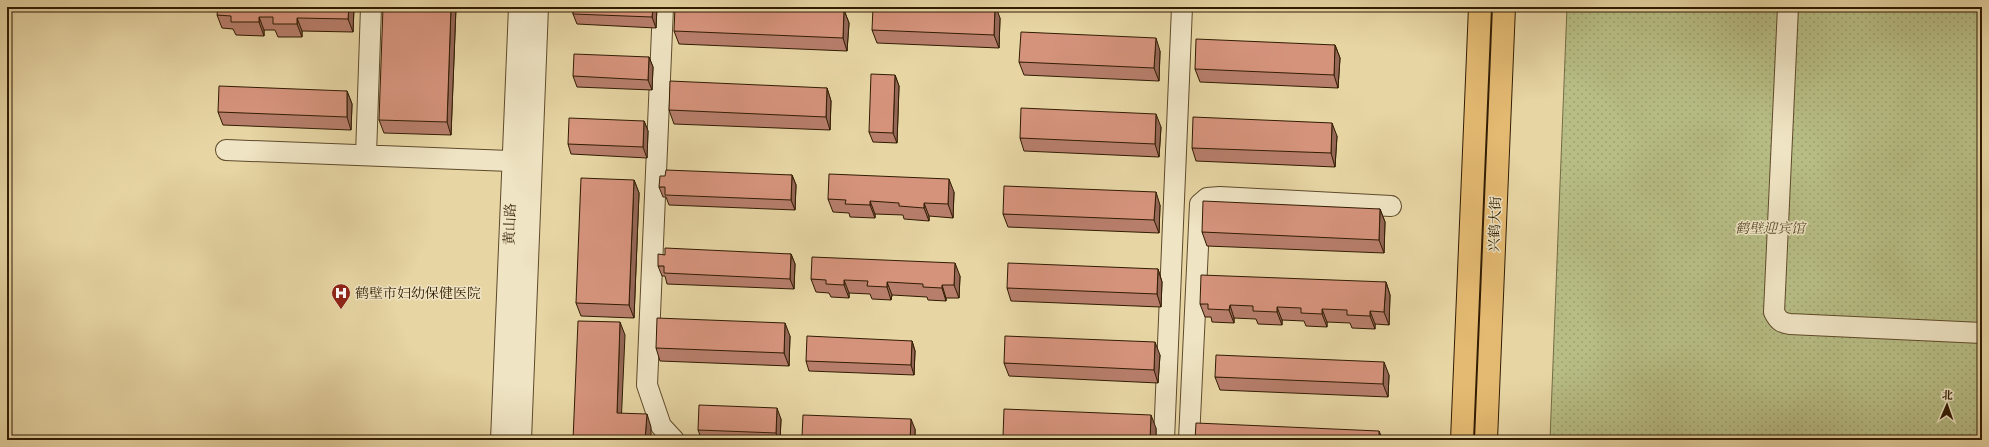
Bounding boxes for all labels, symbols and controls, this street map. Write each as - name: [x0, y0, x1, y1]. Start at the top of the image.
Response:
- street label: 兴鹤大街: [1485, 196, 1505, 252]
- street label: 黄山路: [500, 203, 520, 245]
- park label: 鹤壁迎宾馆: [1735, 219, 1807, 238]
- hospital icon: 鹤壁市妇幼保健医院: [330, 282, 352, 310]
- place label: 鹤壁市妇幼保健医院: [355, 284, 481, 303]
- north arrow: [1927, 385, 1967, 425]
- text: 北: [1942, 388, 1953, 403]

